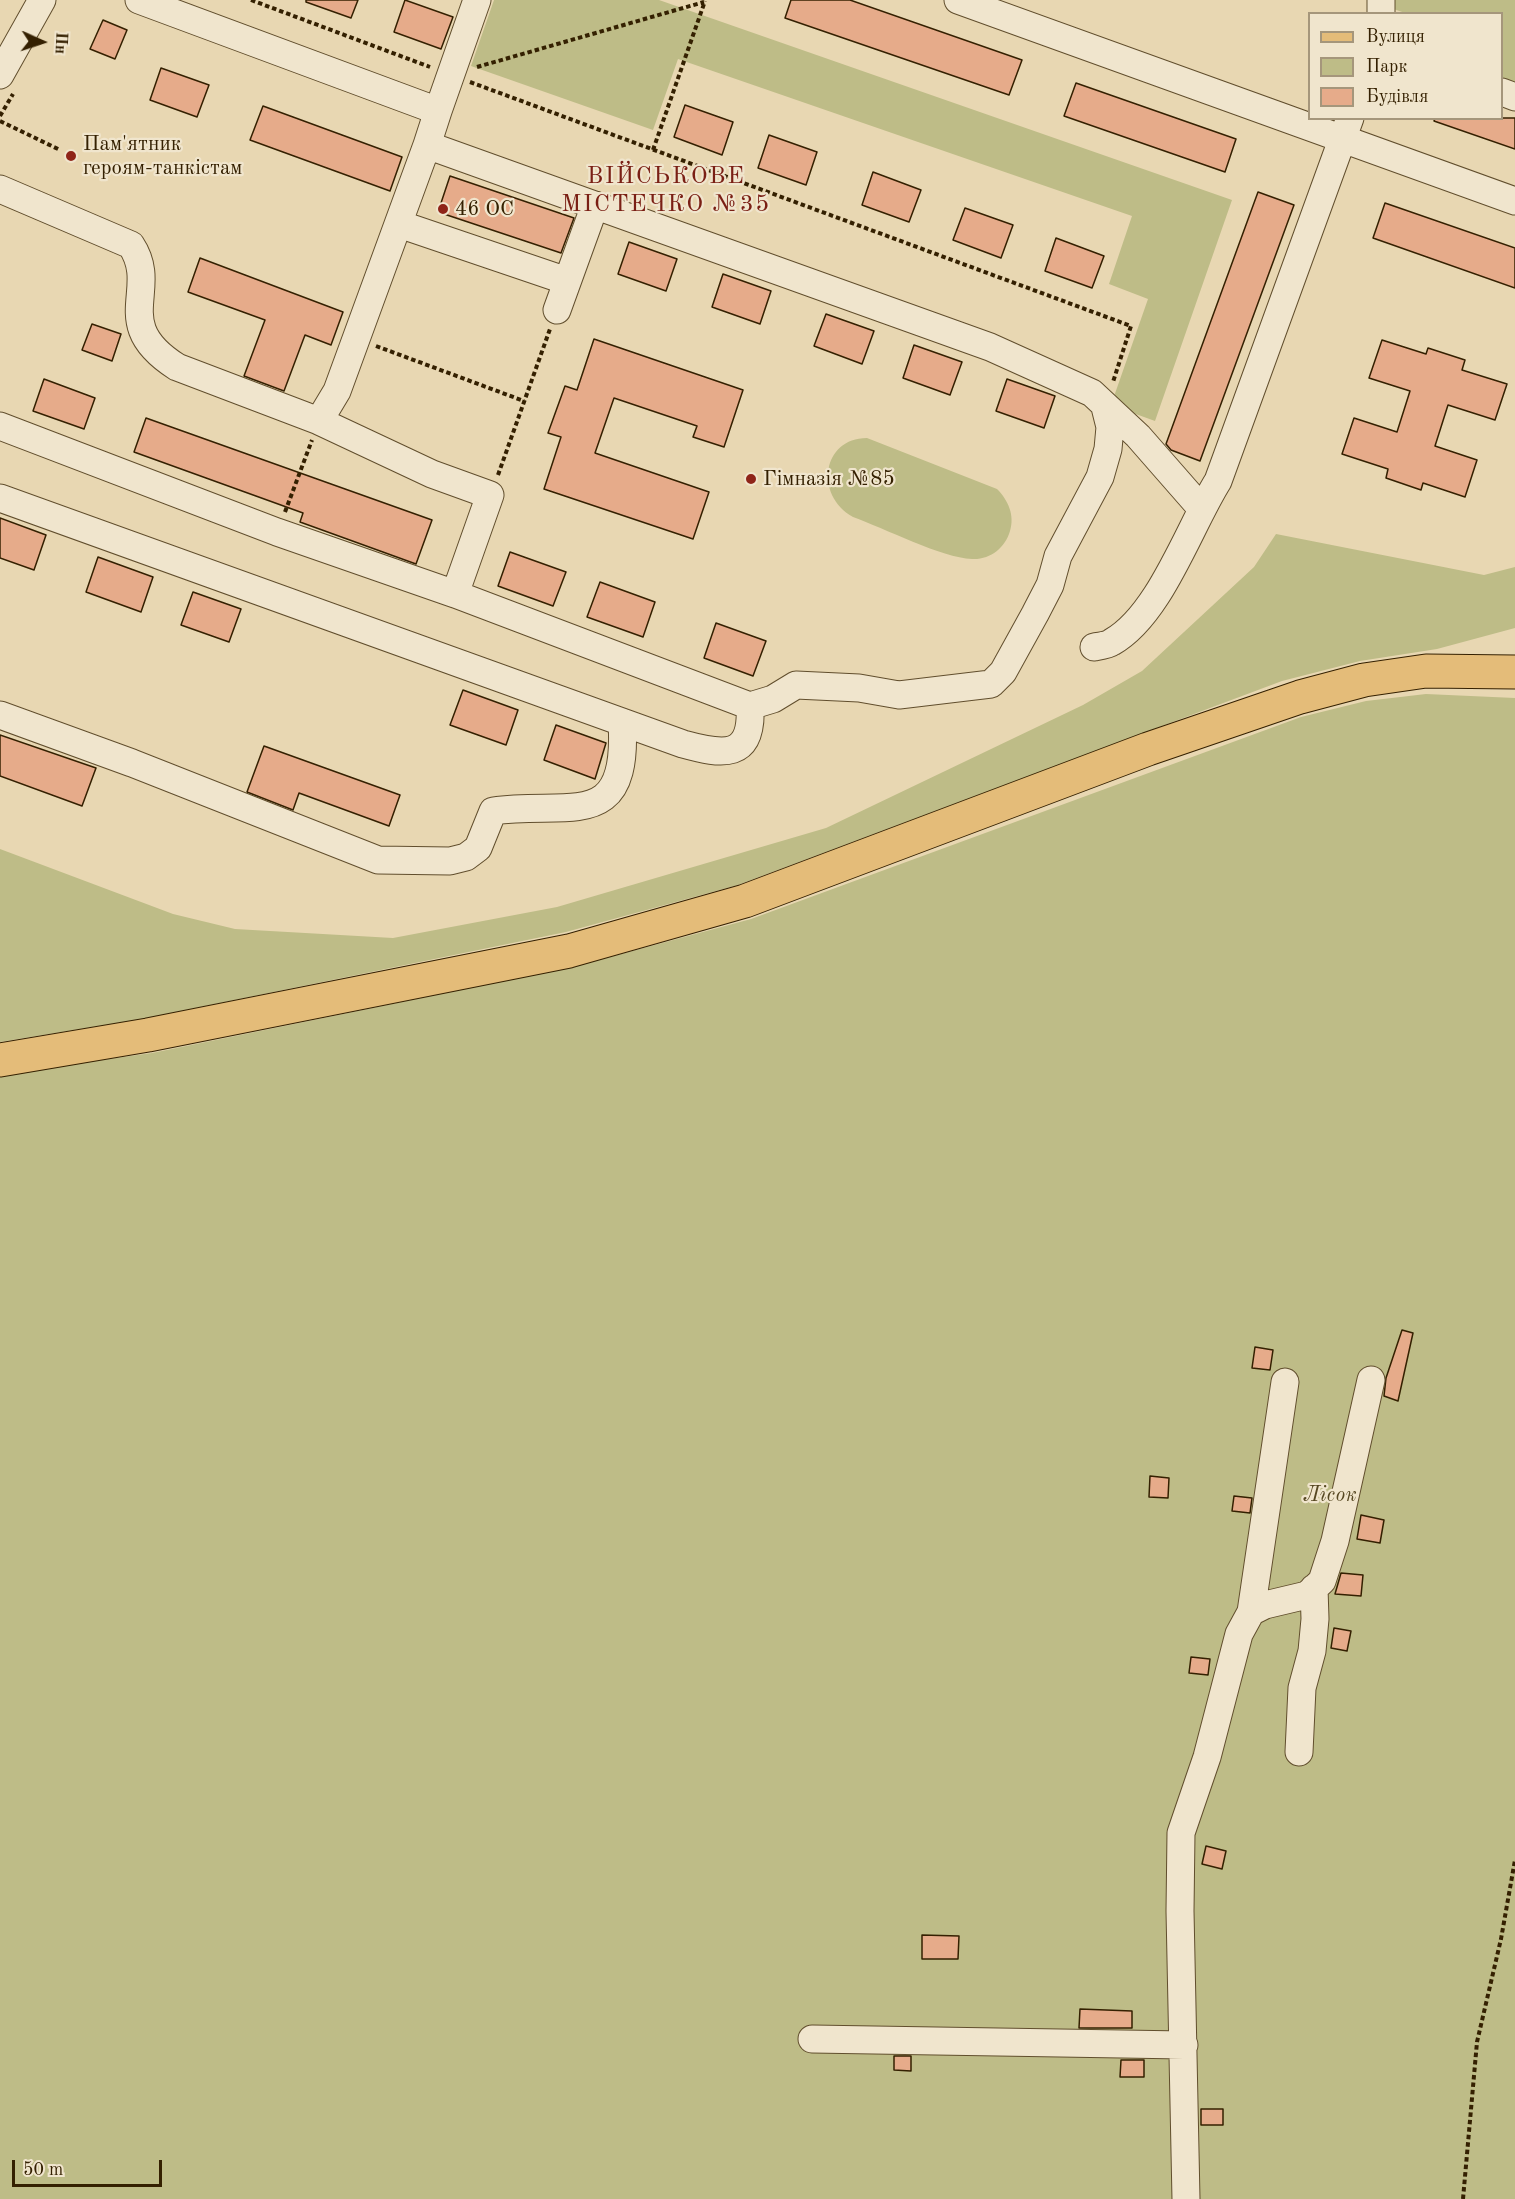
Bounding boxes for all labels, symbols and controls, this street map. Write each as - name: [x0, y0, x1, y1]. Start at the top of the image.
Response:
- north arrow: [12, 12, 72, 72]
- legend: [1308, 12, 1503, 120]
- text: Вулиця: [1366, 28, 1425, 46]
- text: Пн: [51, 32, 69, 54]
- text: Парк: [1366, 58, 1407, 76]
- text: Будівля: [1366, 88, 1428, 106]
- place label: Пам'ятник героям-танкістам: [83, 131, 242, 181]
- marker: Пам'ятник героям-танкістам: [64, 149, 78, 163]
- district label: ВІЙСЬКОВЕ МІСТЕЧКО №35: [561, 163, 771, 219]
- place label: 46 ОС: [455, 196, 514, 222]
- marker: 46 ОС: [436, 202, 450, 216]
- place label: Гімназія №85: [763, 466, 895, 492]
- marker: Гімназія №85: [744, 472, 758, 486]
- park label: Лісок: [1303, 1482, 1357, 1508]
- scale bar: [15, 2148, 165, 2186]
- text: 50 m: [23, 2161, 63, 2179]

